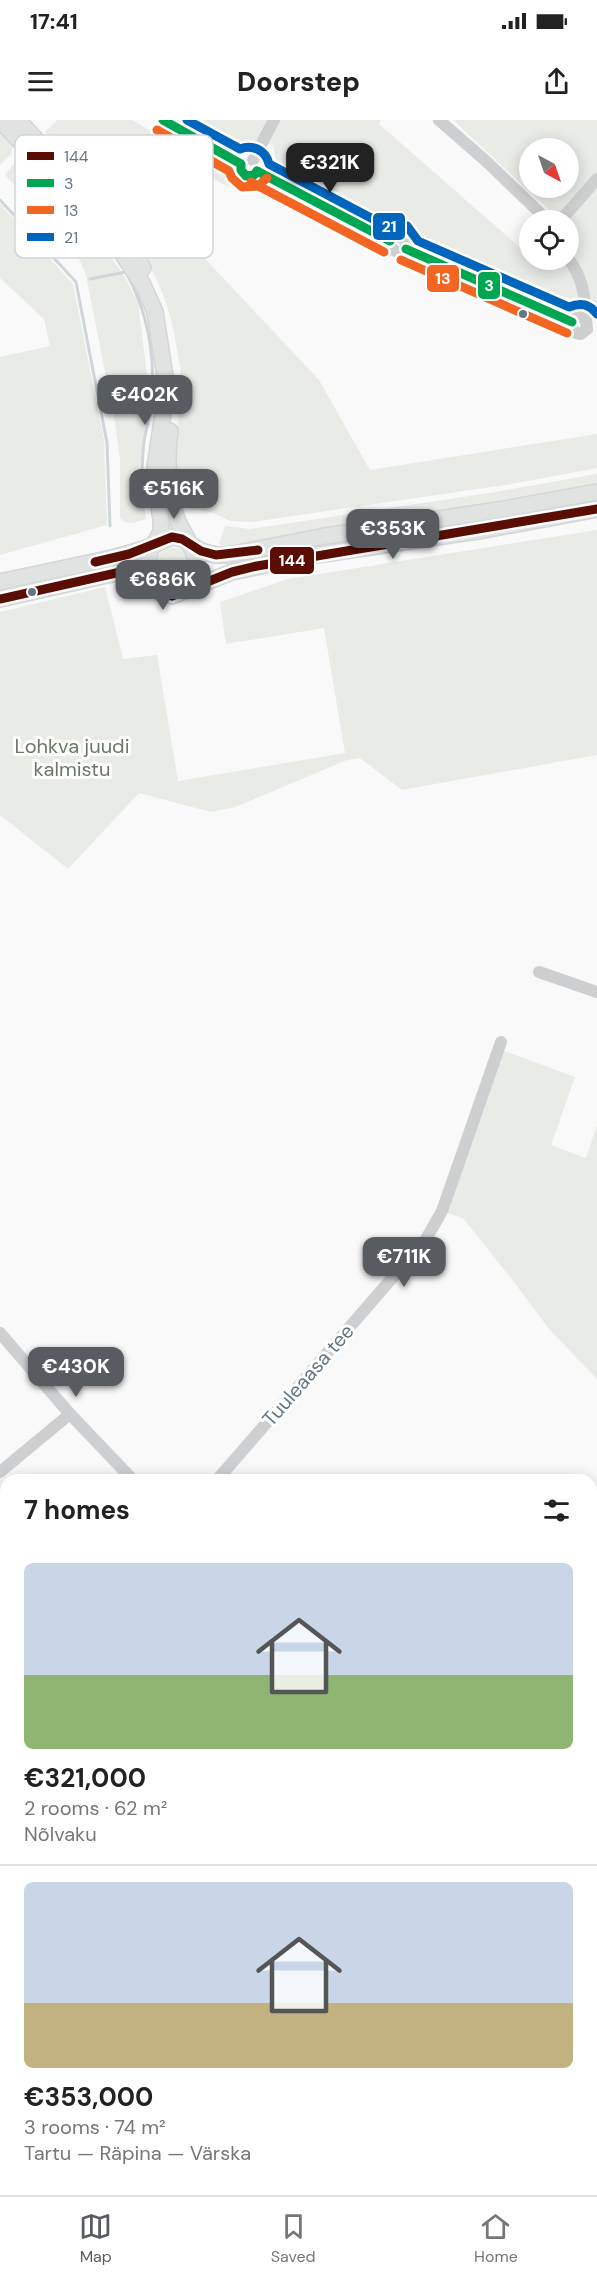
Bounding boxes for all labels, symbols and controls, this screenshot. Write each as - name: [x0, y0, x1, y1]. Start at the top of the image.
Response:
- text: 17:41: [30, 7, 78, 36]
- text: Doorstep: [237, 64, 360, 99]
- icon: menu: [24, 65, 57, 98]
- icon: share: [540, 65, 573, 98]
- legend: [15, 135, 213, 258]
- north arrow: [519, 138, 579, 198]
- map controls: [519, 138, 579, 270]
- pin: €321K: [288, 143, 372, 194]
- text: 144: [64, 146, 89, 167]
- text: €321K: [300, 149, 360, 175]
- text: 3: [64, 173, 73, 194]
- text: 13: [64, 200, 78, 221]
- button: locate: [519, 210, 579, 270]
- line badge: 21: [372, 212, 406, 241]
- text: 21: [381, 216, 397, 237]
- text: 21: [64, 227, 78, 248]
- line badge: 13: [426, 264, 460, 293]
- text: 13: [435, 268, 451, 289]
- line badge: 3: [477, 271, 501, 300]
- text: 3: [484, 275, 494, 296]
- unlabelled marker: [517, 308, 529, 320]
- pin: €402K: [103, 375, 187, 426]
- text: €402K: [111, 381, 179, 407]
- pin: €516K: [132, 469, 216, 520]
- text: €516K: [143, 475, 205, 501]
- pin: €353K: [351, 509, 435, 560]
- text: €353K: [360, 515, 426, 541]
- line badge: 144: [269, 546, 315, 575]
- text: 144: [279, 550, 305, 571]
- pin: €686K: [121, 560, 205, 611]
- text: €686K: [130, 566, 196, 592]
- unlabelled marker: [26, 586, 38, 598]
- park label: Lohkva juudi kalmistu: [15, 733, 129, 782]
- pin: €711K: [362, 1237, 446, 1288]
- text: €711K: [377, 1243, 431, 1269]
- street label: Tuuleaasa tee: [256, 1318, 360, 1432]
- pin: €430K: [34, 1347, 118, 1398]
- text: €430K: [42, 1353, 110, 1379]
- text: 7 homes: [24, 1493, 130, 1527]
- icon: filters: [540, 1494, 573, 1527]
- icon: home: [245, 1602, 353, 1710]
- text: €321,000: [24, 1761, 146, 1795]
- text: 2 rooms · 62 m²: [24, 1795, 167, 1821]
- text: Nõlvaku: [24, 1821, 97, 1847]
- icon: home: [245, 1921, 353, 2029]
- text: €353,000: [24, 2080, 153, 2114]
- text: 3 rooms · 74 m²: [24, 2114, 166, 2140]
- text: Tartu — Räpina — Värska: [24, 2140, 251, 2166]
- tab: Map: [79, 2210, 112, 2267]
- tab: Saved: [271, 2210, 316, 2267]
- tab: Home: [474, 2210, 518, 2267]

